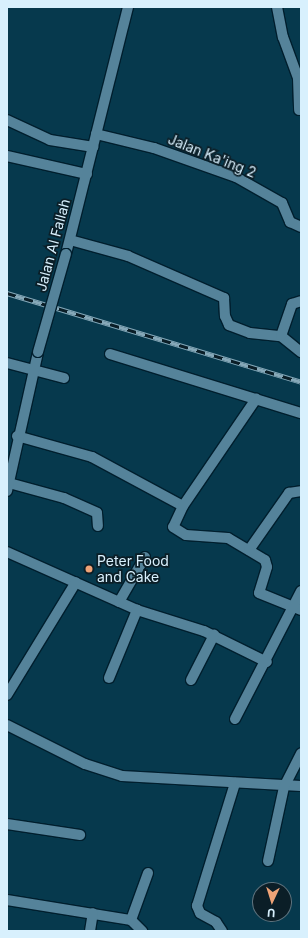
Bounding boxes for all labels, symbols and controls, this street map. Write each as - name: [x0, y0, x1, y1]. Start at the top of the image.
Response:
- street label: Jalan Ka'ing 2: [166, 131, 258, 181]
- street label: Jalan Al Fallah: [33, 197, 73, 293]
- place label: Peter Food and Cake: [97, 553, 169, 586]
- marker: Peter Food and Cake: [84, 564, 94, 574]
- north arrow: [252, 882, 292, 922]
- text: U: [267, 906, 276, 920]

